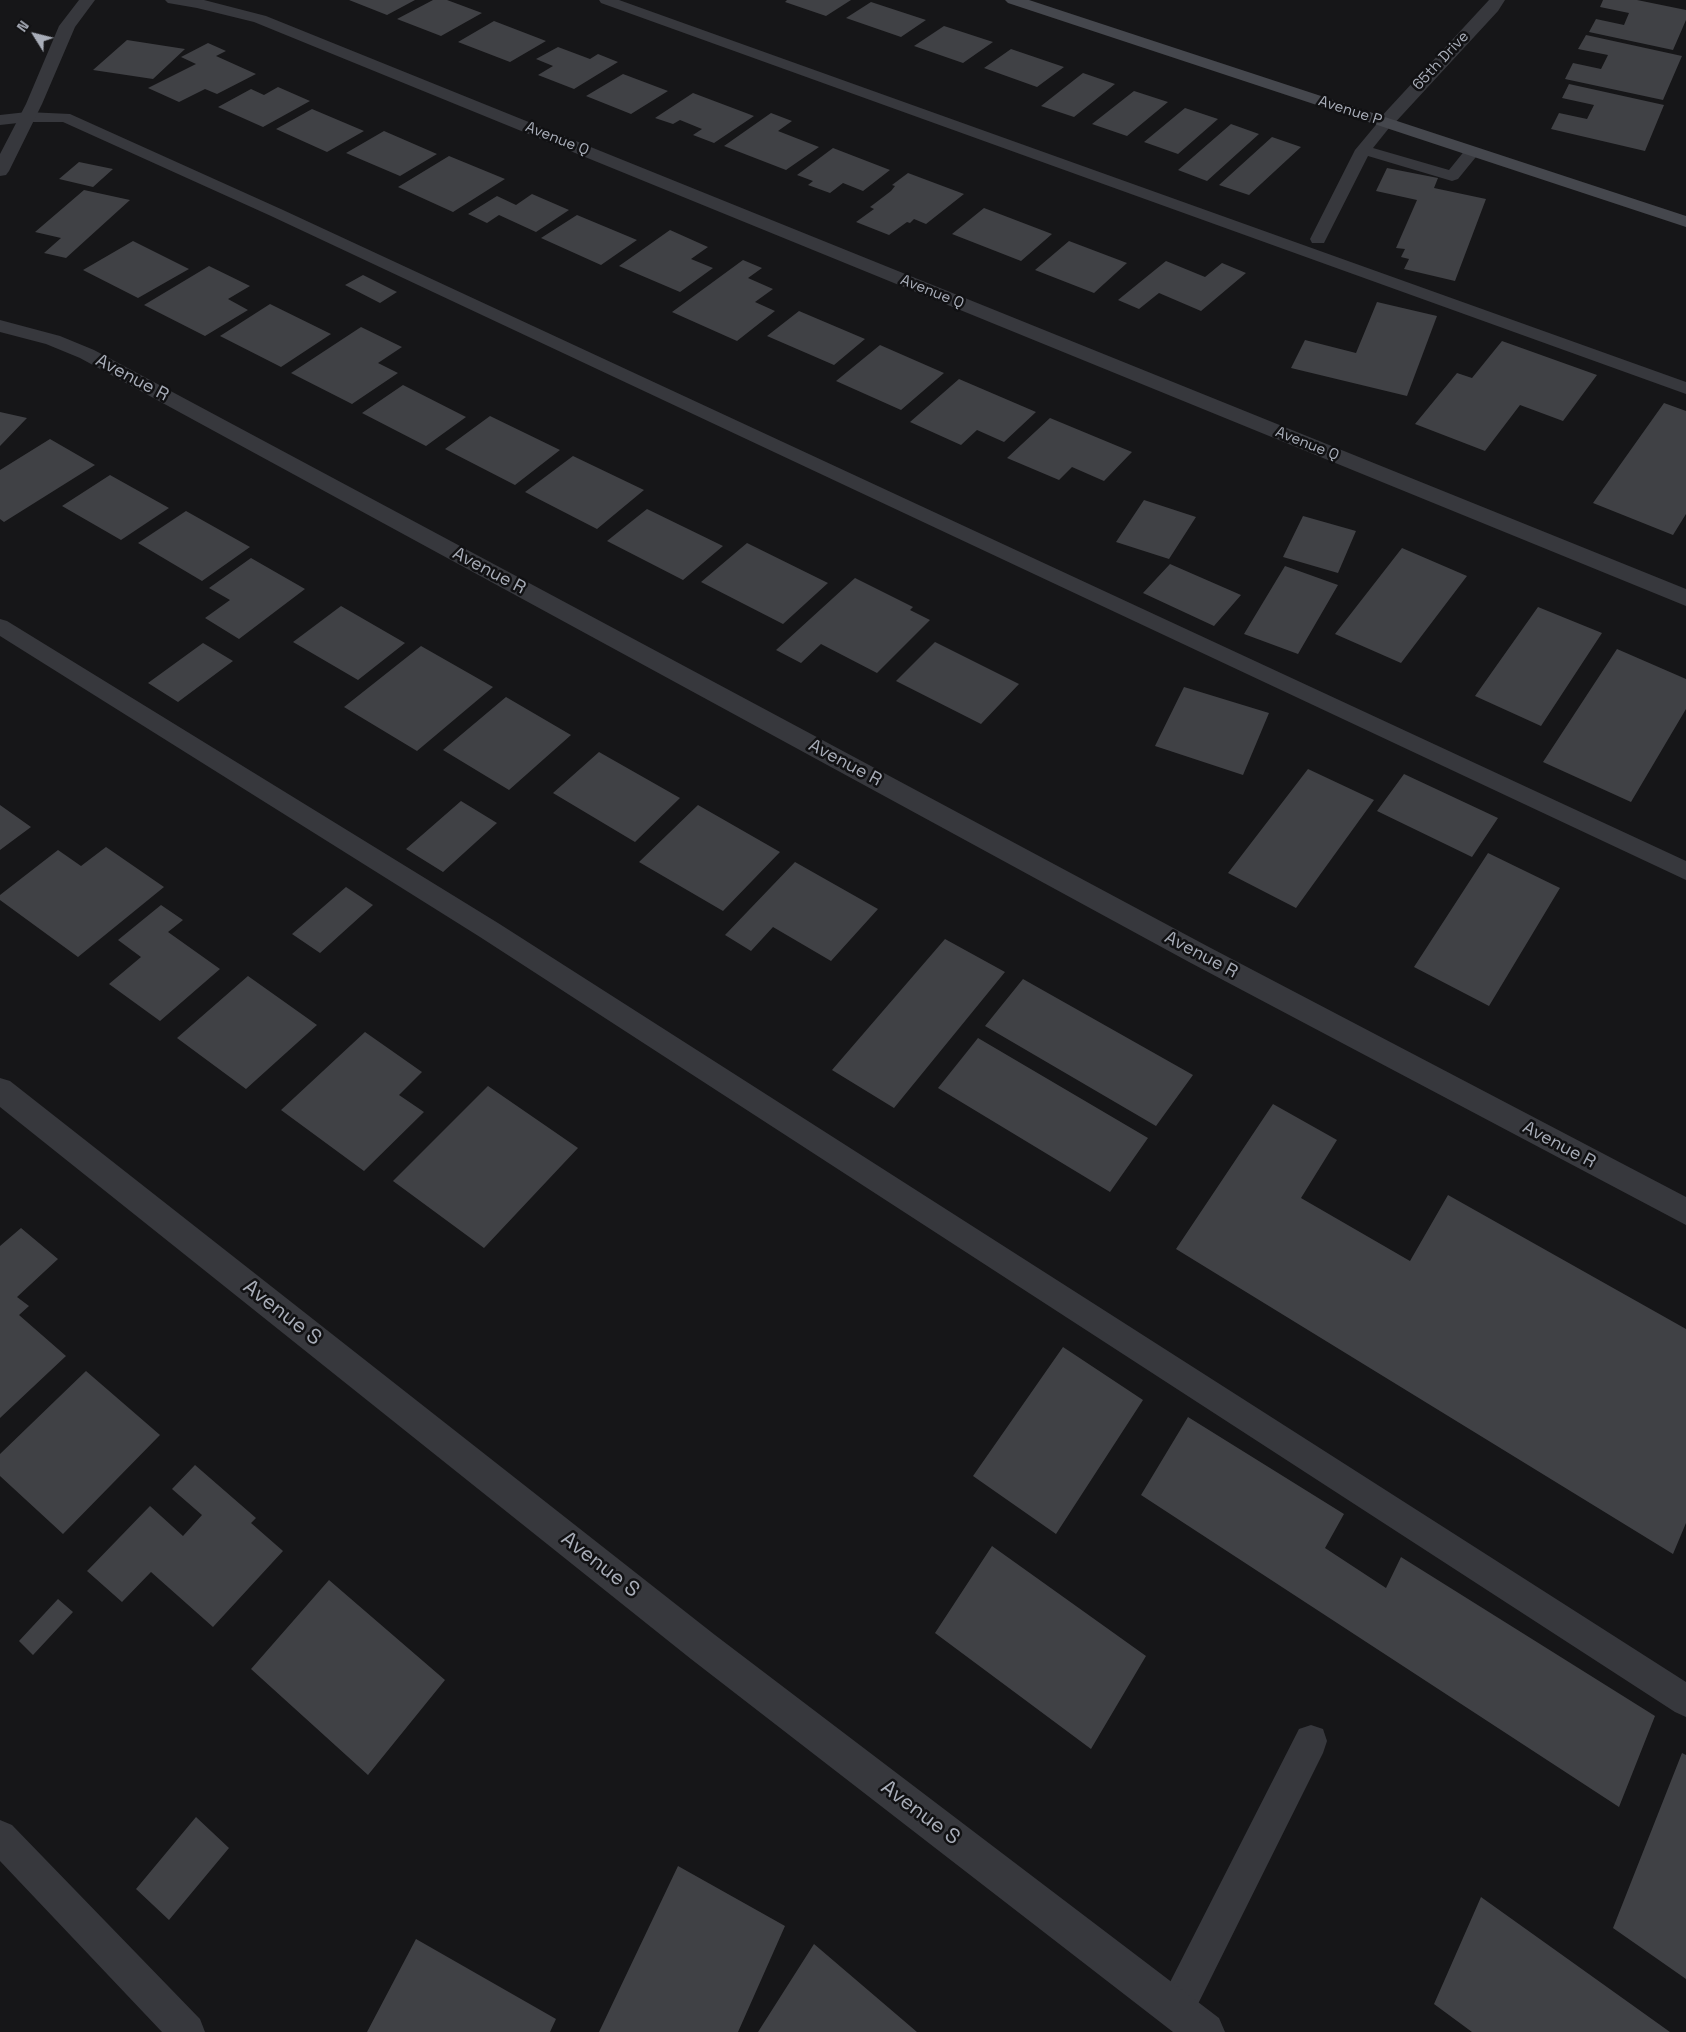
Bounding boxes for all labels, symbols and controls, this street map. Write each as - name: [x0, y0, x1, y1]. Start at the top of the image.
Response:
- north arrow: [10, 10, 60, 60]
- text: N: [13, 17, 33, 35]
- street label: 65th Drive: [1409, 28, 1473, 94]
- street label: Avenue P: [1316, 92, 1384, 130]
- street label: Avenue Q: [523, 118, 591, 160]
- street label: Avenue Q: [898, 271, 966, 313]
- street label: Avenue R: [92, 350, 172, 406]
- street label: Avenue Q: [1273, 423, 1341, 465]
- street label: Avenue R: [449, 543, 529, 599]
- street label: Avenue R: [805, 735, 885, 791]
- street label: Avenue R: [1161, 927, 1241, 983]
- street label: Avenue R: [1519, 1117, 1599, 1173]
- street label: Avenue S: [238, 1275, 326, 1351]
- street label: Avenue S: [556, 1527, 644, 1603]
- street label: Avenue S: [876, 1775, 964, 1851]

